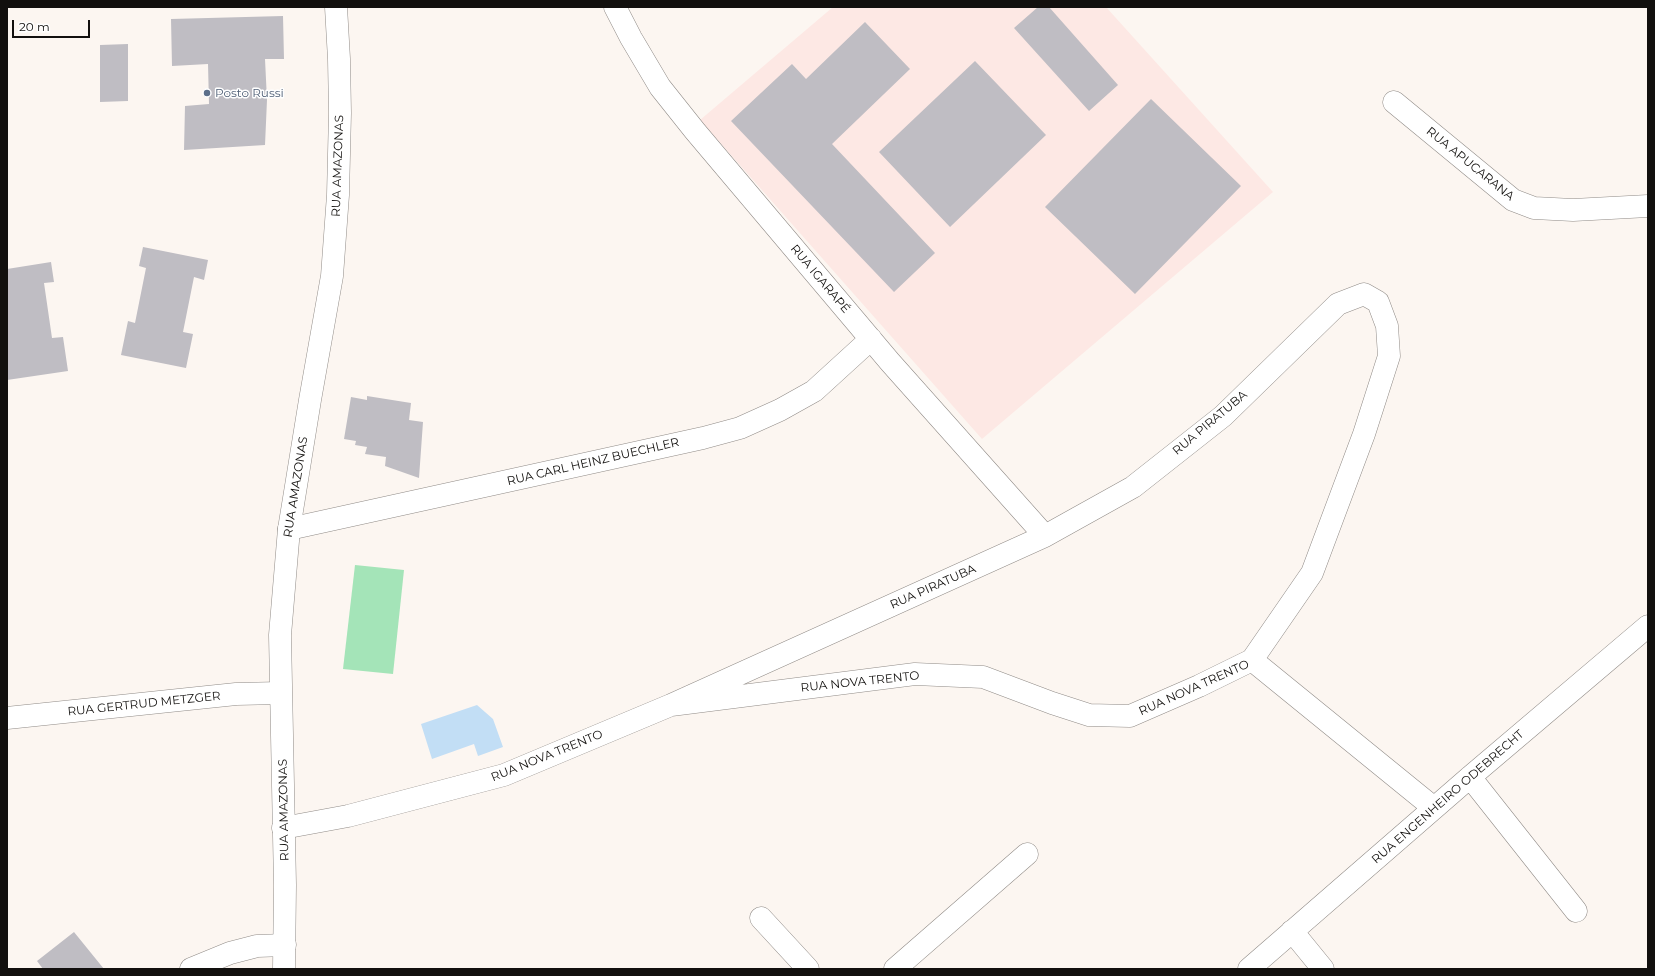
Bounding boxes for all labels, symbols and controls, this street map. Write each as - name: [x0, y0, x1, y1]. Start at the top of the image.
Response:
- scale bar: [14, 12, 92, 38]
- text: 20 m: [19, 19, 50, 34]
- place label: Posto Russi: [215, 86, 284, 100]
- marker: Posto Russi: [202, 88, 212, 98]
- street label: RUA AMAZONAS: [329, 115, 347, 217]
- street label: RUA APUCARANA: [1423, 124, 1517, 204]
- street label: RUA IGARAPÉ: [787, 242, 853, 316]
- street label: RUA PIRATUBA: [1170, 388, 1250, 458]
- street label: RUA CARL HEINZ BUECHLER: [506, 435, 680, 489]
- street label: RUA AMAZONAS: [281, 436, 311, 538]
- street label: RUA PIRATUBA: [888, 562, 978, 612]
- street label: RUA NOVA TRENTO: [1137, 657, 1251, 719]
- street label: RUA NOVA TRENTO: [800, 669, 920, 695]
- street label: RUA GERTRUD METZGER: [67, 689, 221, 719]
- street label: RUA NOVA TRENTO: [489, 727, 605, 785]
- street label: RUA ENGENHEIRO ODEBRECHT: [1369, 727, 1527, 867]
- street label: RUA AMAZONAS: [276, 759, 292, 861]

